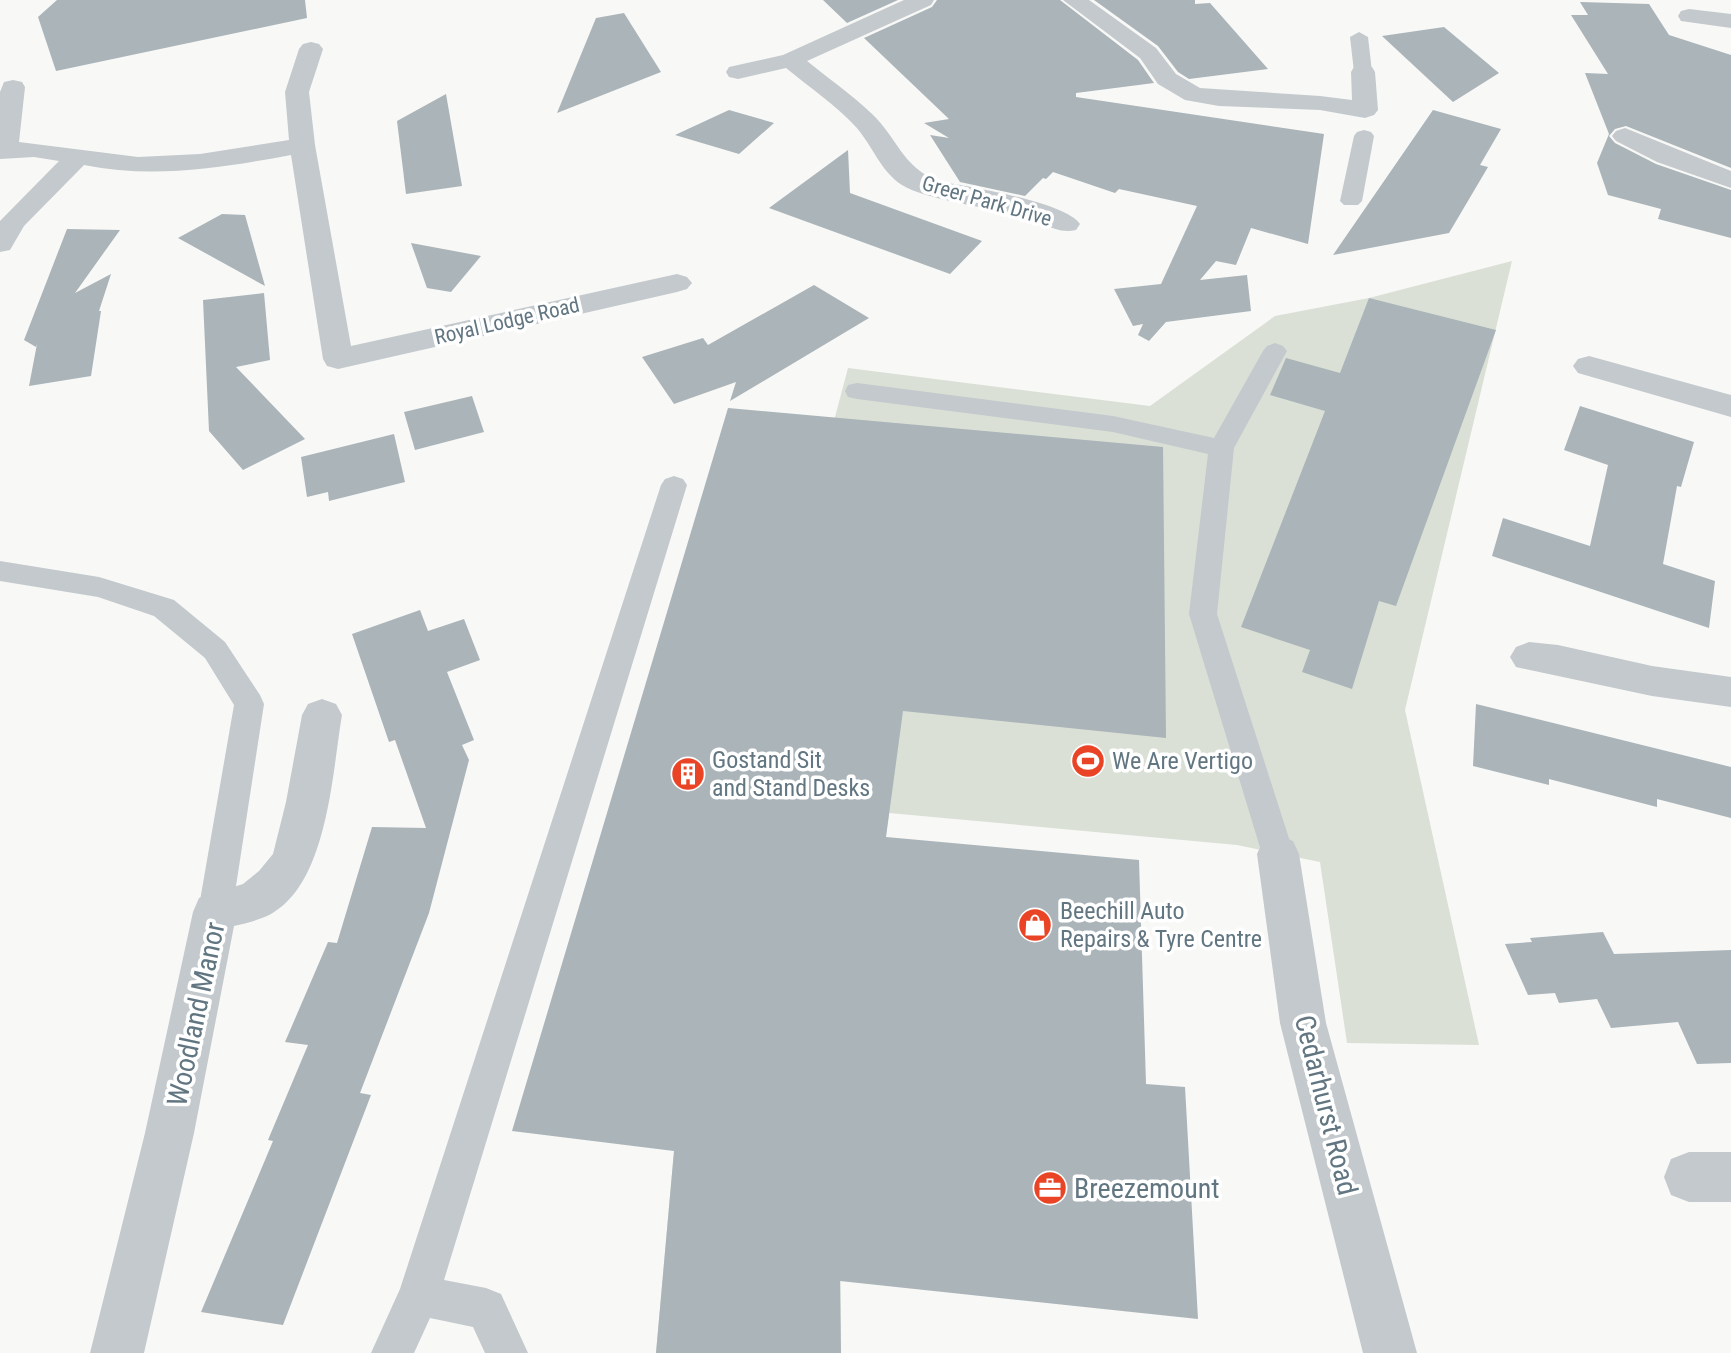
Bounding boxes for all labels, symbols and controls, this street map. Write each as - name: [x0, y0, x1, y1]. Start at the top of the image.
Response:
- street label: Greer Park Drive: [919, 171, 1055, 231]
- street label: Royal Lodge Road: [432, 293, 582, 349]
- sports icon: We Are Vertigo: [1069, 742, 1107, 780]
- place label: Gostand Sit and Stand Desks: [712, 746, 870, 802]
- place label: We Are Vertigo: [1112, 747, 1253, 775]
- building icon: Gostand Sit and Stand Desks: [669, 755, 707, 793]
- place label: Beechill Auto Repairs & Tyre Centre: [1060, 897, 1262, 953]
- shop icon: Beechill Auto Repairs & Tyre Centre: [1016, 906, 1054, 944]
- street label: Woodland Manor: [160, 919, 232, 1109]
- street label: Cedarhurst Road: [1288, 1012, 1364, 1198]
- office icon: Breezemount: [1031, 1169, 1069, 1207]
- place label: Breezemount: [1074, 1172, 1220, 1205]

